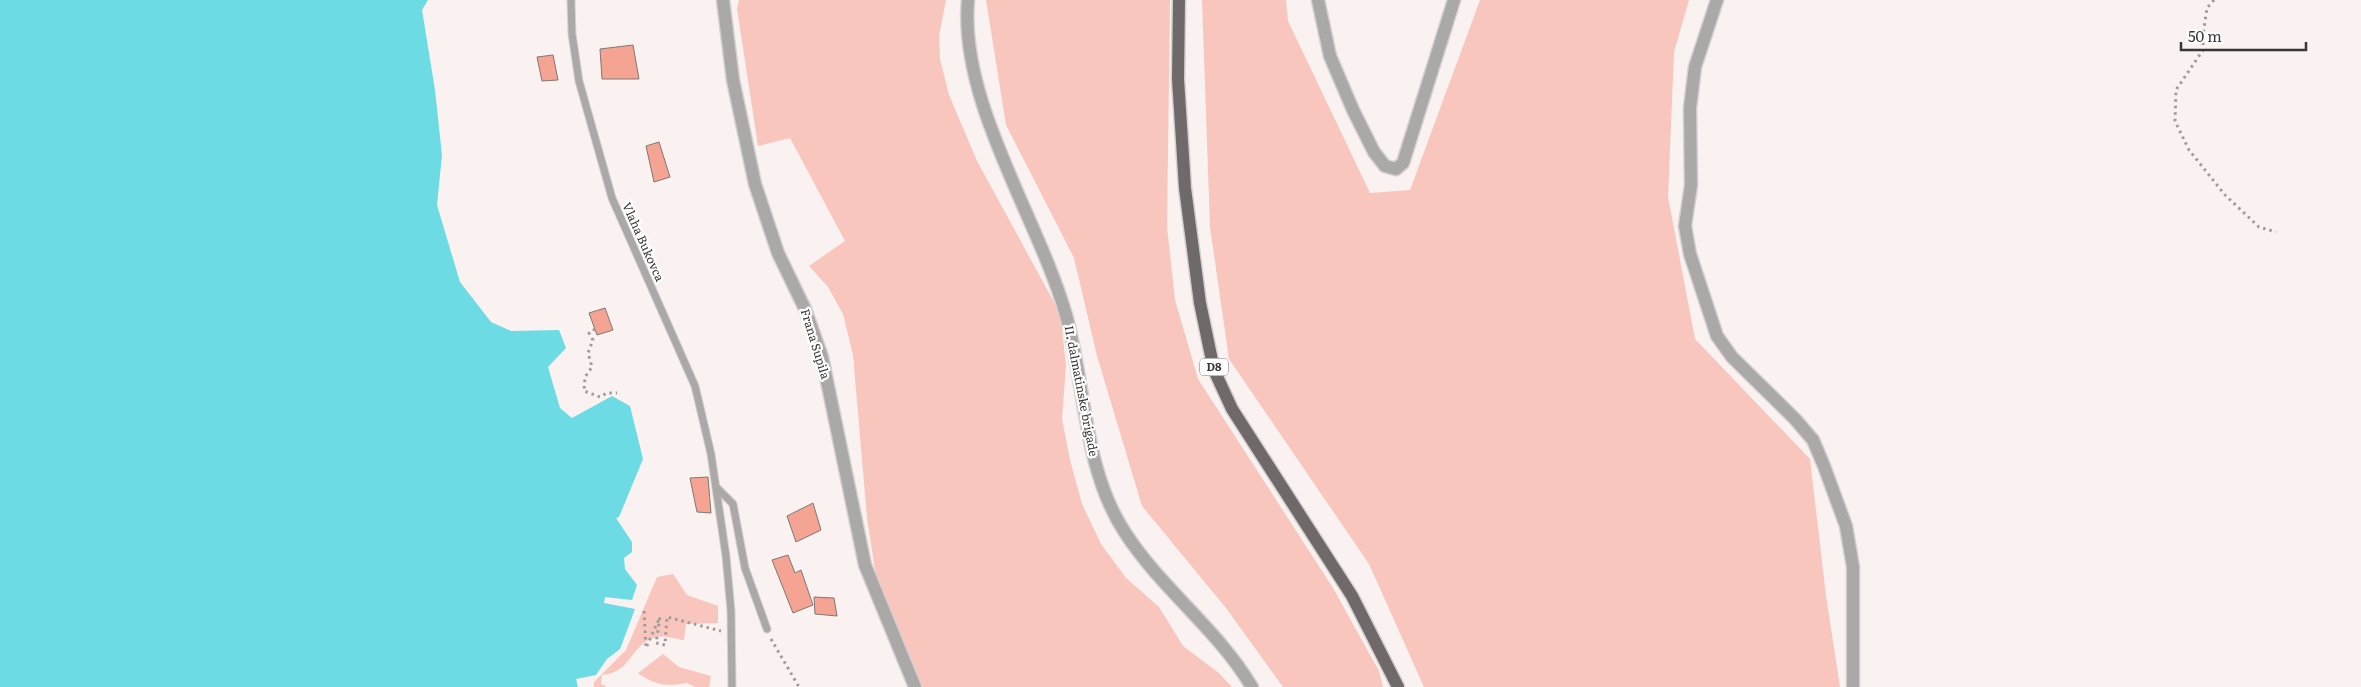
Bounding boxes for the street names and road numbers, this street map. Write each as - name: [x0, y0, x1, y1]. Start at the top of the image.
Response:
- street label: Vlaha Bukovca: [618, 199, 670, 285]
- street label: Frana Supila: [797, 306, 835, 382]
- street label: II. dalmatinske brigade: [1060, 324, 1103, 458]
- road number: D8: [1200, 358, 1228, 376]

